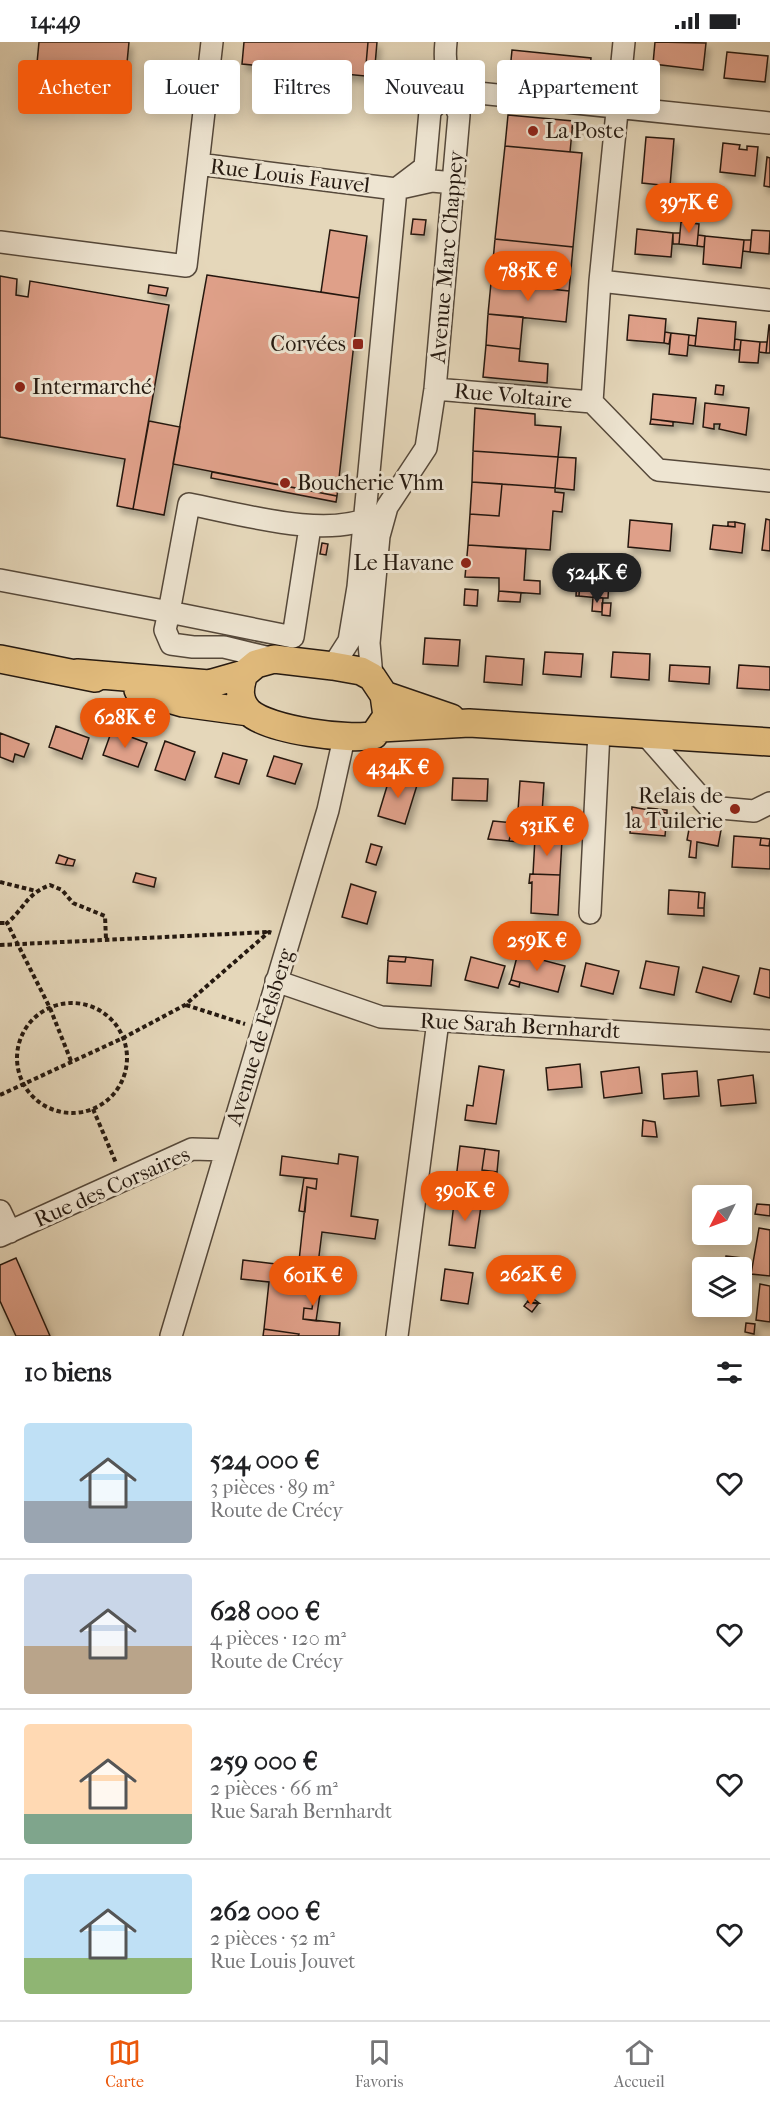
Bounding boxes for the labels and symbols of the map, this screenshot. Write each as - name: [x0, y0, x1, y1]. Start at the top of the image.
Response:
- place label: La Poste: [545, 118, 624, 144]
- marker: La Poste: [526, 124, 540, 138]
- street label: Avenue Marc Chappey: [425, 148, 469, 365]
- street label: Rue Louis Fauvel: [208, 153, 372, 199]
- pin: 397K €: [640, 183, 738, 234]
- pin: 785K €: [479, 251, 577, 302]
- place label: Corvées: [270, 331, 346, 357]
- marker: Corvées: [351, 337, 365, 351]
- place label: Intermarché: [32, 374, 152, 400]
- street label: Rue Voltaire: [453, 378, 573, 414]
- marker: Intermarché: [13, 380, 27, 394]
- place label: Boucherie Vhm: [297, 470, 444, 496]
- marker: Boucherie Vhm: [278, 476, 292, 490]
- place label: Le Havane: [353, 550, 454, 576]
- pin: 524K €: [548, 553, 646, 604]
- marker: Le Havane: [459, 556, 473, 570]
- pin: 628K €: [76, 698, 174, 749]
- pin: 434K €: [349, 748, 447, 799]
- place label: Relais de la Tuilerie: [624, 783, 723, 834]
- marker: Relais de la Tuilerie: [728, 802, 742, 816]
- pin: 531K €: [498, 806, 596, 857]
- pin: 259K €: [488, 921, 586, 972]
- street label: Avenue de Felsberg: [220, 945, 299, 1129]
- street label: Rue Sarah Bernhardt: [419, 1008, 621, 1044]
- street label: Rue des Corsaires: [30, 1141, 194, 1233]
- pin: 390K €: [416, 1171, 514, 1222]
- north arrow: [692, 1185, 752, 1245]
- pin: 262K €: [482, 1255, 580, 1306]
- pin: 601K €: [264, 1256, 362, 1307]

